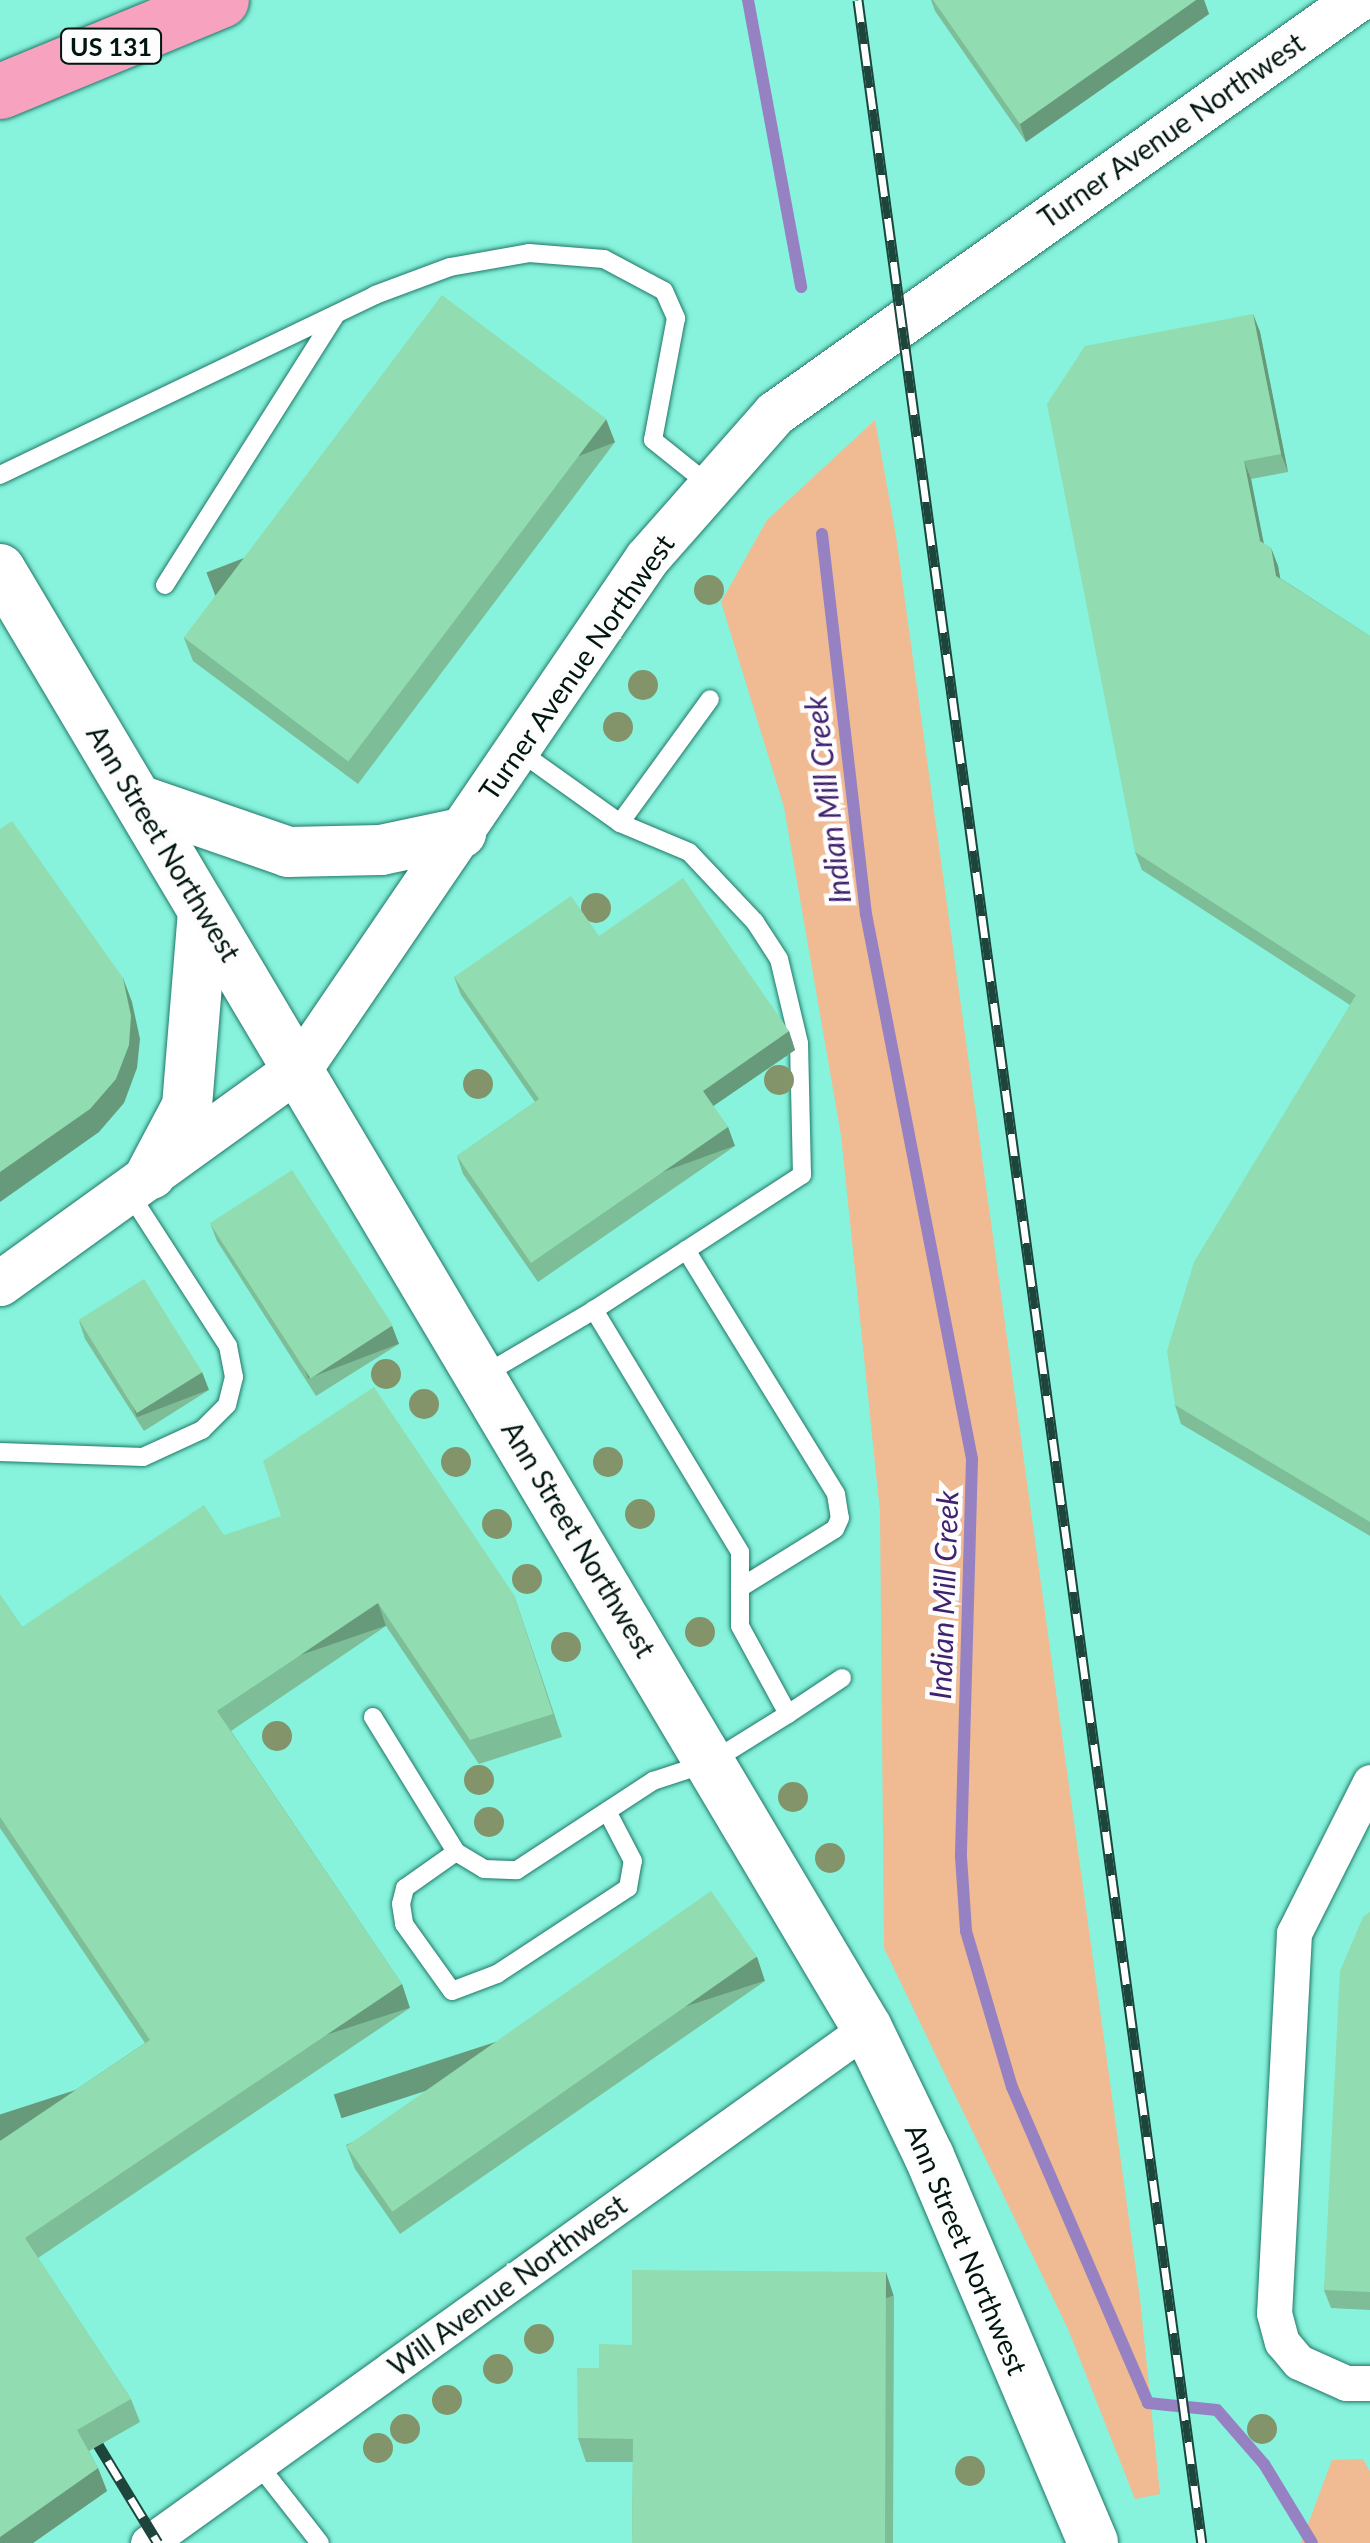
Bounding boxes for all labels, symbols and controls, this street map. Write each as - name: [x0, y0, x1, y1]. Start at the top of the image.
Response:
- street label: Turner Avenue Northwest: [1031, 25, 1311, 235]
- road number: US 131: [58, 26, 164, 66]
- street label: Turner Avenue Northwest: [471, 527, 681, 807]
- water label: Indian Mill Creek: [796, 694, 858, 906]
- street label: Ann Street Northwest: [80, 719, 248, 967]
- street label: Ann Street Northwest: [495, 1415, 663, 1663]
- water label: Indian Mill Creek: [921, 1490, 965, 1700]
- street label: Ann Street Northwest: [899, 2118, 1035, 2380]
- street label: Will Avenue Northwest: [381, 2187, 633, 2383]

